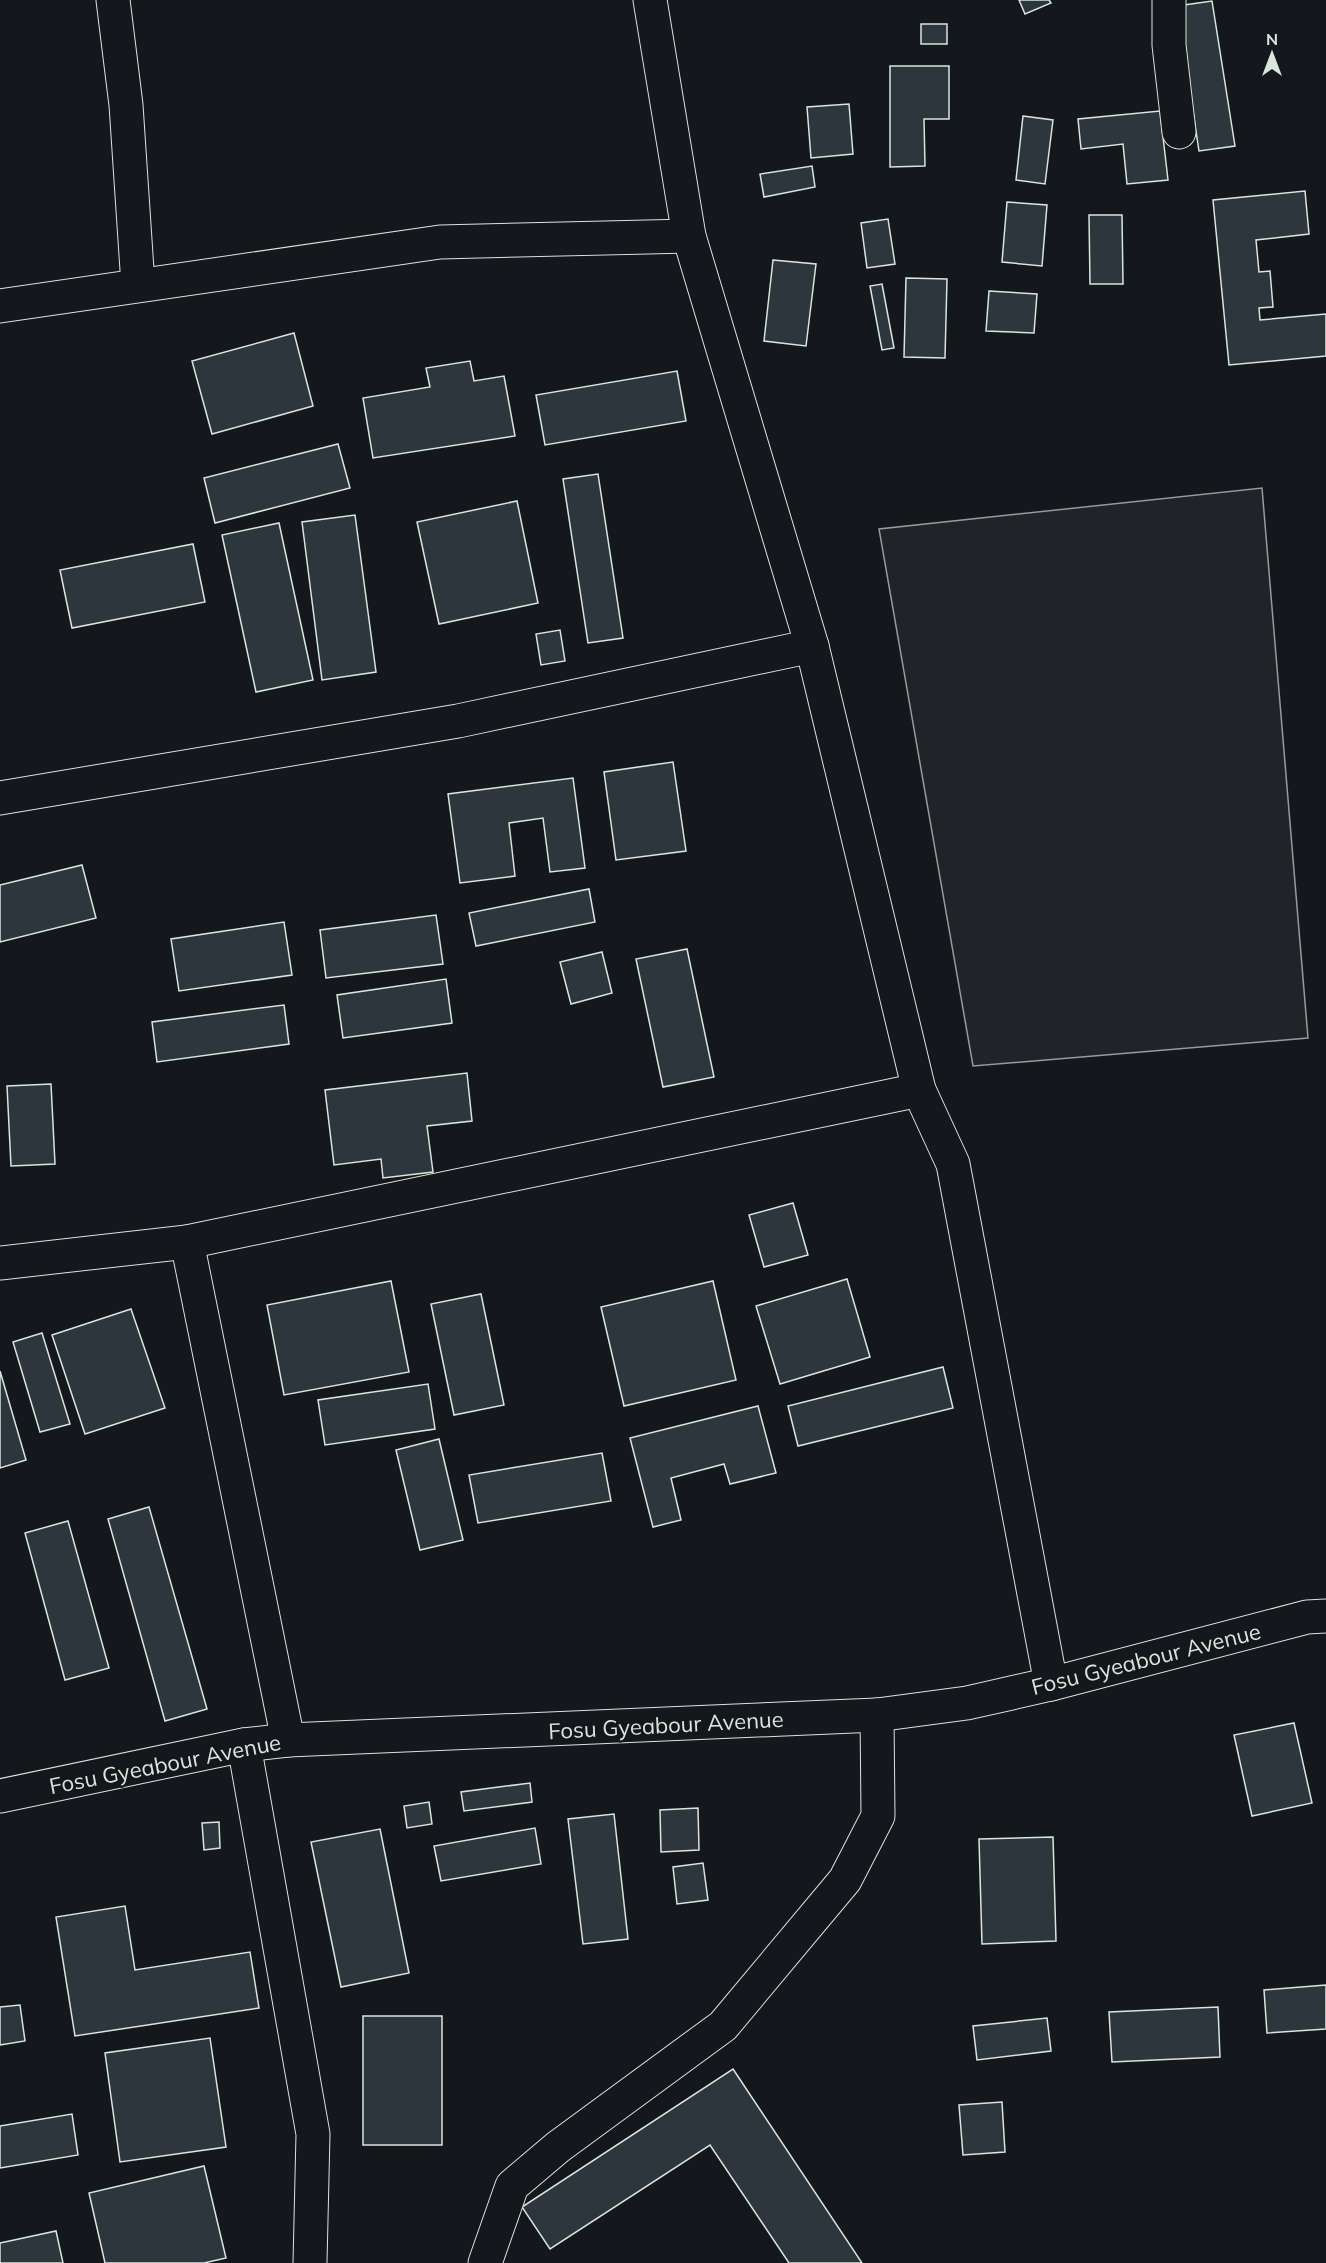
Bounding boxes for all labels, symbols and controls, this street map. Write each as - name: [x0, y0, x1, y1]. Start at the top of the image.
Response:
- north arrow: [1242, 24, 1302, 84]
- text: N: [1266, 29, 1278, 49]
- street label: Fosu Gyeabour Avenue: [1028, 1617, 1264, 1701]
- street label: Fosu Gyeabour Avenue: [548, 1705, 784, 1745]
- street label: Fosu Gyeabour Avenue: [47, 1728, 283, 1800]

